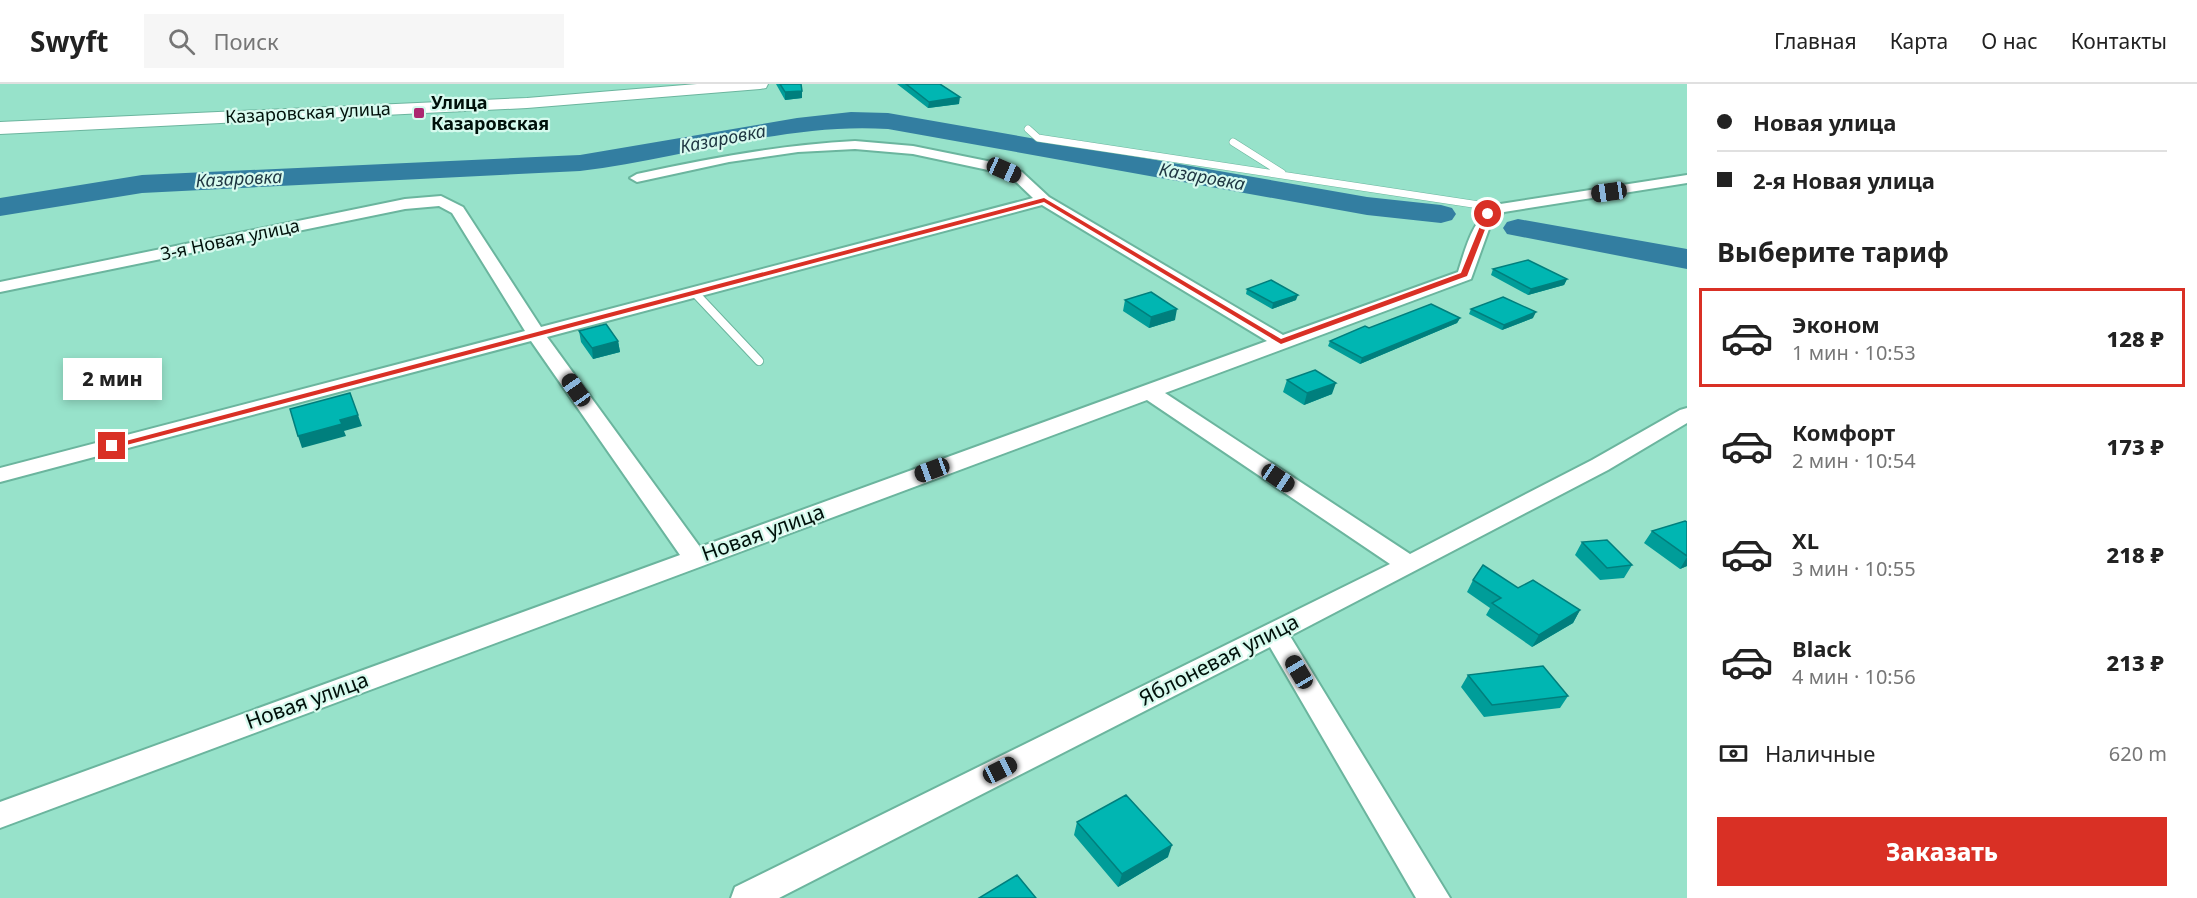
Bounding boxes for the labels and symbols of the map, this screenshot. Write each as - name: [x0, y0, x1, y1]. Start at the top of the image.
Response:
- place label: Улица Казаровская: [431, 90, 549, 135]
- street label: Казаровская улица: [225, 96, 391, 128]
- marker: Улица Казаровская: [412, 106, 426, 120]
- water label: Казаровка: [678, 118, 768, 158]
- car: [984, 154, 1024, 186]
- water label: Казаровка: [1157, 157, 1247, 195]
- water label: Казаровка: [195, 164, 283, 192]
- car: [1590, 181, 1628, 203]
- route start: [1474, 200, 1501, 227]
- street label: 3-я Новая улица: [158, 213, 301, 265]
- callout: 2 мин: [63, 359, 162, 401]
- car: [558, 370, 594, 410]
- route end: [98, 432, 125, 459]
- car: [912, 455, 952, 485]
- car: [1258, 460, 1298, 496]
- street label: Новая улица: [697, 497, 828, 567]
- street label: Яблоневая улица: [1134, 607, 1303, 711]
- car: [1282, 652, 1316, 692]
- street label: Новая улица: [241, 665, 372, 735]
- car: [980, 754, 1020, 786]

